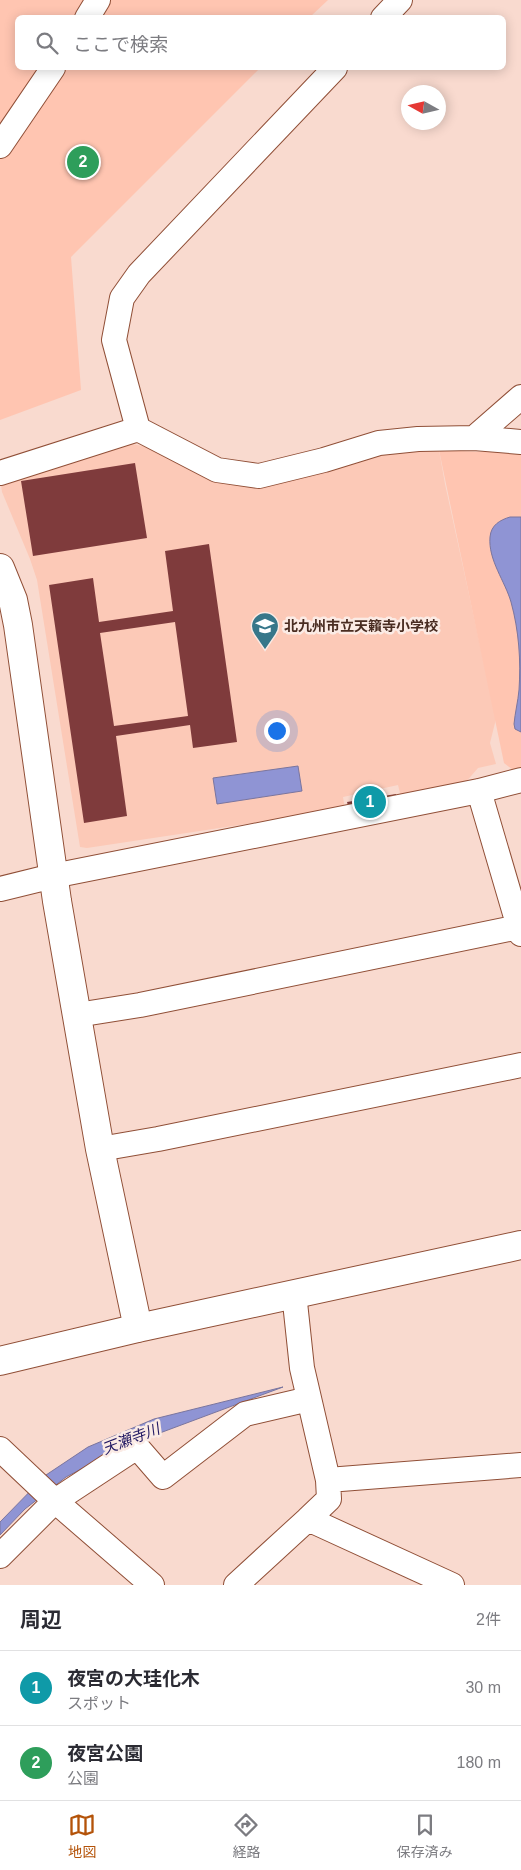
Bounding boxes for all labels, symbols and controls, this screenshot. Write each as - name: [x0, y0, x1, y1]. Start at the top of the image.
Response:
- search box: [15, 15, 506, 70]
- icon: search: [33, 29, 61, 57]
- text: ここで検索: [73, 34, 168, 55]
- north arrow: [401, 85, 446, 130]
- pin: 2: [67, 143, 99, 181]
- school or university icon: 北九州市立天籟寺小学校: [250, 611, 280, 650]
- place label: 北九州市立天籟寺小学校: [284, 618, 438, 634]
- your location: [264, 718, 290, 744]
- pin: 1: [354, 783, 386, 821]
- water label: 天瀬寺川: [100, 1419, 164, 1457]
- text: 周辺: [20, 1608, 62, 1631]
- text: 2件: [476, 1611, 501, 1628]
- text: 夜宮の大珪化木: [67, 1668, 200, 1689]
- text: 1: [32, 1679, 40, 1696]
- text: 30 m: [465, 1679, 501, 1696]
- text: スポット: [67, 1695, 131, 1712]
- text: 夜宮公園: [67, 1743, 143, 1764]
- text: 2: [32, 1754, 40, 1771]
- text: 180 m: [457, 1754, 501, 1771]
- text: 公園: [67, 1770, 99, 1787]
- tab: 地図: [68, 1811, 96, 1861]
- tab: 経路: [232, 1811, 260, 1861]
- tab: 保存済み: [397, 1811, 453, 1861]

